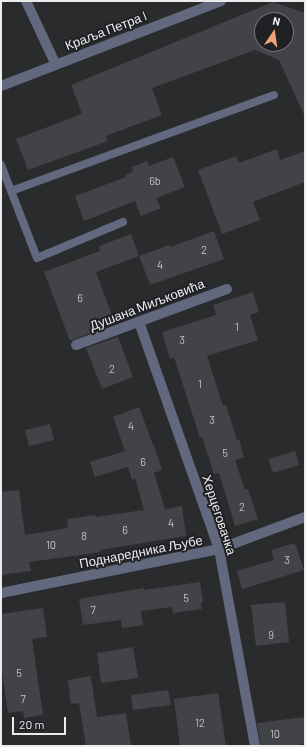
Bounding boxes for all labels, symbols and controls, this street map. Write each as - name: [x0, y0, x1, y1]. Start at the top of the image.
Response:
- street label: Краља Петра I: [63, 8, 149, 54]
- north arrow: [254, 12, 294, 52]
- text: N: [272, 14, 282, 28]
- house number: 6b: [149, 174, 161, 188]
- house number: 2: [201, 243, 207, 257]
- house number: 4: [157, 258, 163, 272]
- street label: Душана Миљковића: [87, 276, 207, 334]
- house number: 6: [77, 291, 83, 305]
- house number: 1: [235, 320, 239, 334]
- house number: 3: [179, 333, 185, 347]
- house number: 2: [109, 362, 115, 376]
- house number: 1: [198, 377, 202, 391]
- house number: 3: [209, 413, 215, 427]
- house number: 4: [128, 419, 134, 433]
- house number: 5: [222, 446, 228, 460]
- house number: 6: [140, 455, 146, 469]
- street label: Херцеговачка: [199, 473, 239, 557]
- house number: 2: [239, 500, 245, 514]
- house number: 4: [168, 516, 174, 530]
- house number: 6: [122, 523, 128, 537]
- house number: 8: [81, 529, 87, 543]
- street label: Поднаредника Љубе: [78, 532, 204, 572]
- house number: 10: [46, 538, 56, 552]
- house number: 3: [284, 553, 290, 567]
- house number: 5: [183, 591, 189, 605]
- house number: 7: [90, 603, 96, 617]
- house number: 9: [268, 628, 274, 642]
- house number: 5: [16, 666, 22, 680]
- house number: 7: [20, 692, 26, 706]
- scale bar: [14, 709, 68, 735]
- house number: 12: [195, 716, 205, 730]
- text: 20 m: [19, 717, 45, 731]
- house number: 10: [270, 727, 280, 741]

